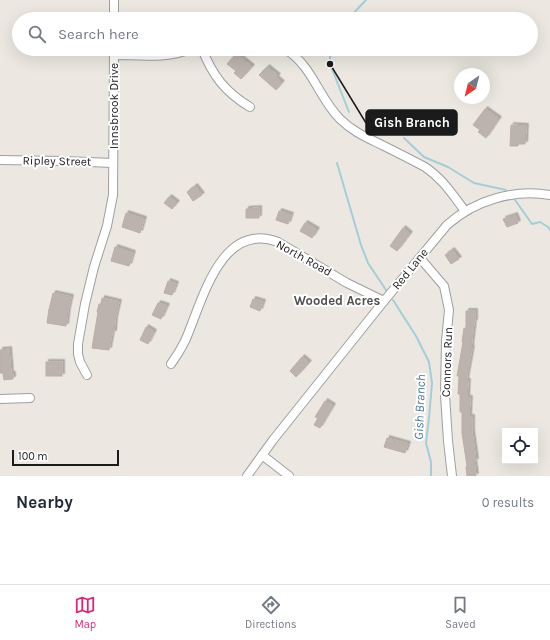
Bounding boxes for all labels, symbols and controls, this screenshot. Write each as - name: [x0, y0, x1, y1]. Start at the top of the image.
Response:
- search box: [12, 12, 538, 56]
- icon: search: [26, 23, 48, 45]
- text: Search here: [58, 25, 139, 43]
- street label: Innsbrook Drive: [107, 63, 121, 149]
- north arrow: [454, 68, 490, 104]
- callout: Gish Branch: [366, 110, 457, 135]
- text: Gish Branch: [374, 115, 450, 130]
- street label: Ripley Street: [22, 153, 92, 169]
- street label: North Road: [274, 237, 334, 279]
- street label: Red Lane: [389, 246, 431, 292]
- district label: Wooded Acres: [294, 293, 380, 308]
- street label: Connors Run: [439, 327, 455, 397]
- water label: Gish Branch: [411, 374, 428, 440]
- map controls: [502, 428, 538, 464]
- button: locate: [502, 428, 538, 464]
- scale bar: [12, 448, 119, 467]
- text: 100 m: [18, 450, 48, 463]
- text: Nearby: [16, 492, 73, 512]
- text: 0 results: [482, 495, 534, 510]
- tab: Map: [74, 594, 96, 631]
- tab: Directions: [245, 594, 297, 631]
- tab: Saved: [445, 594, 476, 631]

